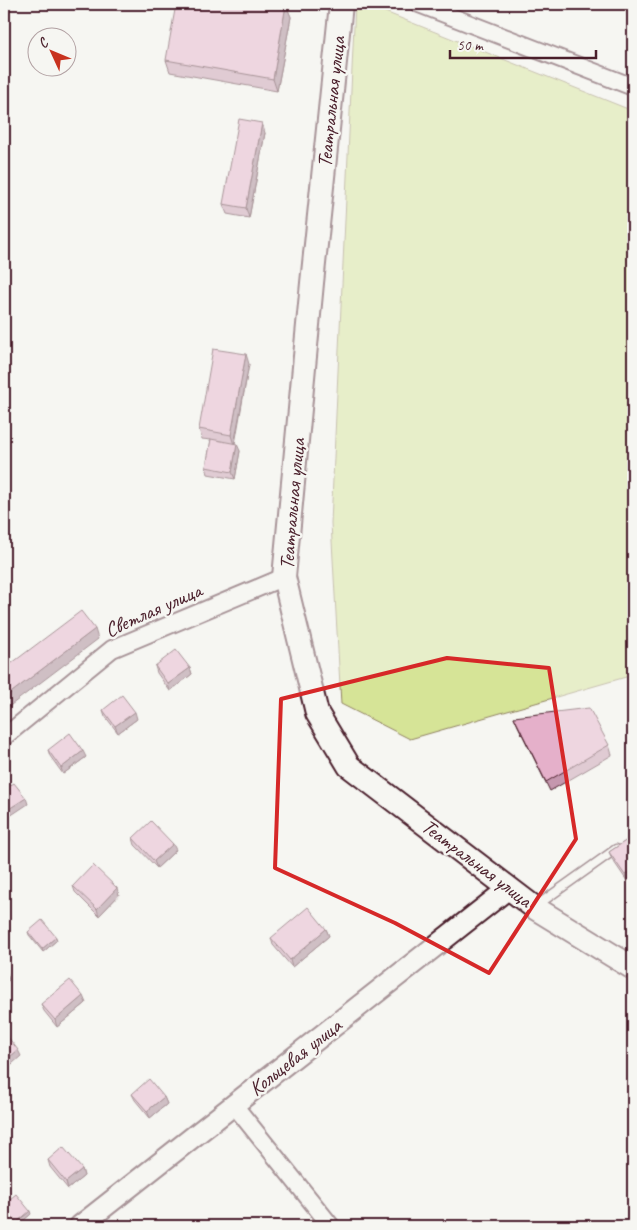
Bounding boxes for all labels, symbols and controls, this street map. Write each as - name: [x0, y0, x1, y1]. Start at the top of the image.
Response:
- north arrow: [28, 28, 78, 78]
- scale bar: [450, 28, 596, 60]
- text: С: [35, 33, 53, 52]
- street label: Театральная улица: [311, 34, 351, 169]
- text: 50 m: [457, 36, 484, 55]
- street label: Театральная улица: [273, 436, 311, 571]
- street label: Светлая улица: [101, 576, 208, 643]
- street label: Театральная улица: [417, 813, 539, 914]
- street label: Кольцевая улица: [243, 1012, 348, 1101]

